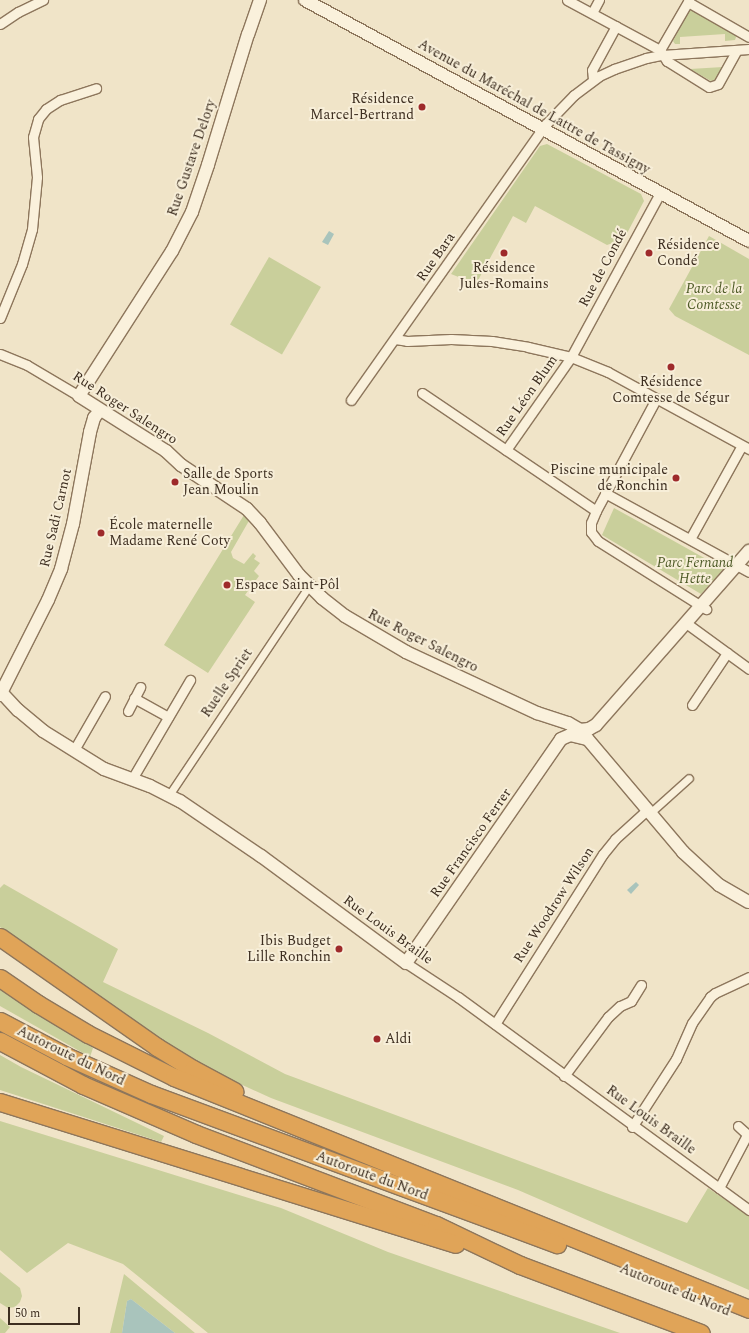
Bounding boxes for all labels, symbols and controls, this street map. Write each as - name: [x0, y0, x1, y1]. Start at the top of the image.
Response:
- street label: Avenue du Maréchal de Lattre de Tassigny: [415, 36, 653, 178]
- place label: Résidence Marcel-Bertrand: [310, 91, 414, 124]
- street label: Rue Gustave Delory: [164, 97, 220, 219]
- marker: Résidence Marcel-Bertrand: [417, 102, 427, 112]
- street label: Rue de Condé: [575, 226, 631, 310]
- street label: Rue Bara: [413, 229, 459, 285]
- place label: Résidence Condé: [657, 237, 720, 270]
- marker: Résidence Jules-Romains: [499, 248, 509, 258]
- marker: Résidence Condé: [644, 248, 654, 258]
- place label: Résidence Jules-Romains: [459, 260, 549, 292]
- park label: Parc de la Comtesse: [686, 281, 742, 314]
- street label: Rue Léon Blum: [493, 352, 561, 440]
- marker: Résidence Comtesse de Ségur: [666, 362, 676, 372]
- street label: Rue Roger Salengro: [69, 368, 181, 448]
- place label: Résidence Comtesse de Ségur: [612, 374, 730, 406]
- place label: Piscine municipale de Ronchin: [550, 462, 668, 494]
- place label: Salle de Sports Jean Moulin: [183, 466, 274, 498]
- street label: Rue Sadi Carnot: [36, 467, 76, 569]
- marker: Piscine municipale de Ronchin: [671, 473, 681, 483]
- marker: Salle de Sports Jean Moulin: [170, 477, 180, 487]
- place label: École maternelle Madame René Coty: [109, 517, 230, 550]
- marker: École maternelle Madame René Coty: [96, 528, 106, 538]
- park label: Parc Fernand Hette: [657, 555, 733, 588]
- place label: Espace Saint-Pôl: [235, 577, 339, 593]
- marker: Espace Saint-Pôl: [222, 580, 232, 590]
- street label: Rue Roger Salengro: [365, 606, 481, 676]
- street label: Ruelle Spriet: [198, 645, 256, 721]
- street label: Rue Francisco Ferrer: [427, 785, 515, 901]
- street label: Rue Woodrow Wilson: [510, 844, 598, 966]
- street label: Rue Louis Braille: [340, 892, 436, 968]
- place label: Ibis Budget Lille Ronchin: [247, 933, 331, 966]
- marker: Ibis Budget Lille Ronchin: [334, 944, 344, 954]
- street label: Autoroute du Nord: [14, 1023, 128, 1089]
- place label: Aldi: [385, 1031, 412, 1047]
- marker: Aldi: [372, 1034, 382, 1044]
- street label: Rue Louis Braille: [603, 1082, 699, 1158]
- street label: Autoroute du Nord: [314, 1148, 430, 1204]
- street label: Autoroute du Nord: [617, 1260, 733, 1320]
- scale bar: [10, 1299, 82, 1325]
- text: 50 m: [15, 1304, 40, 1323]

